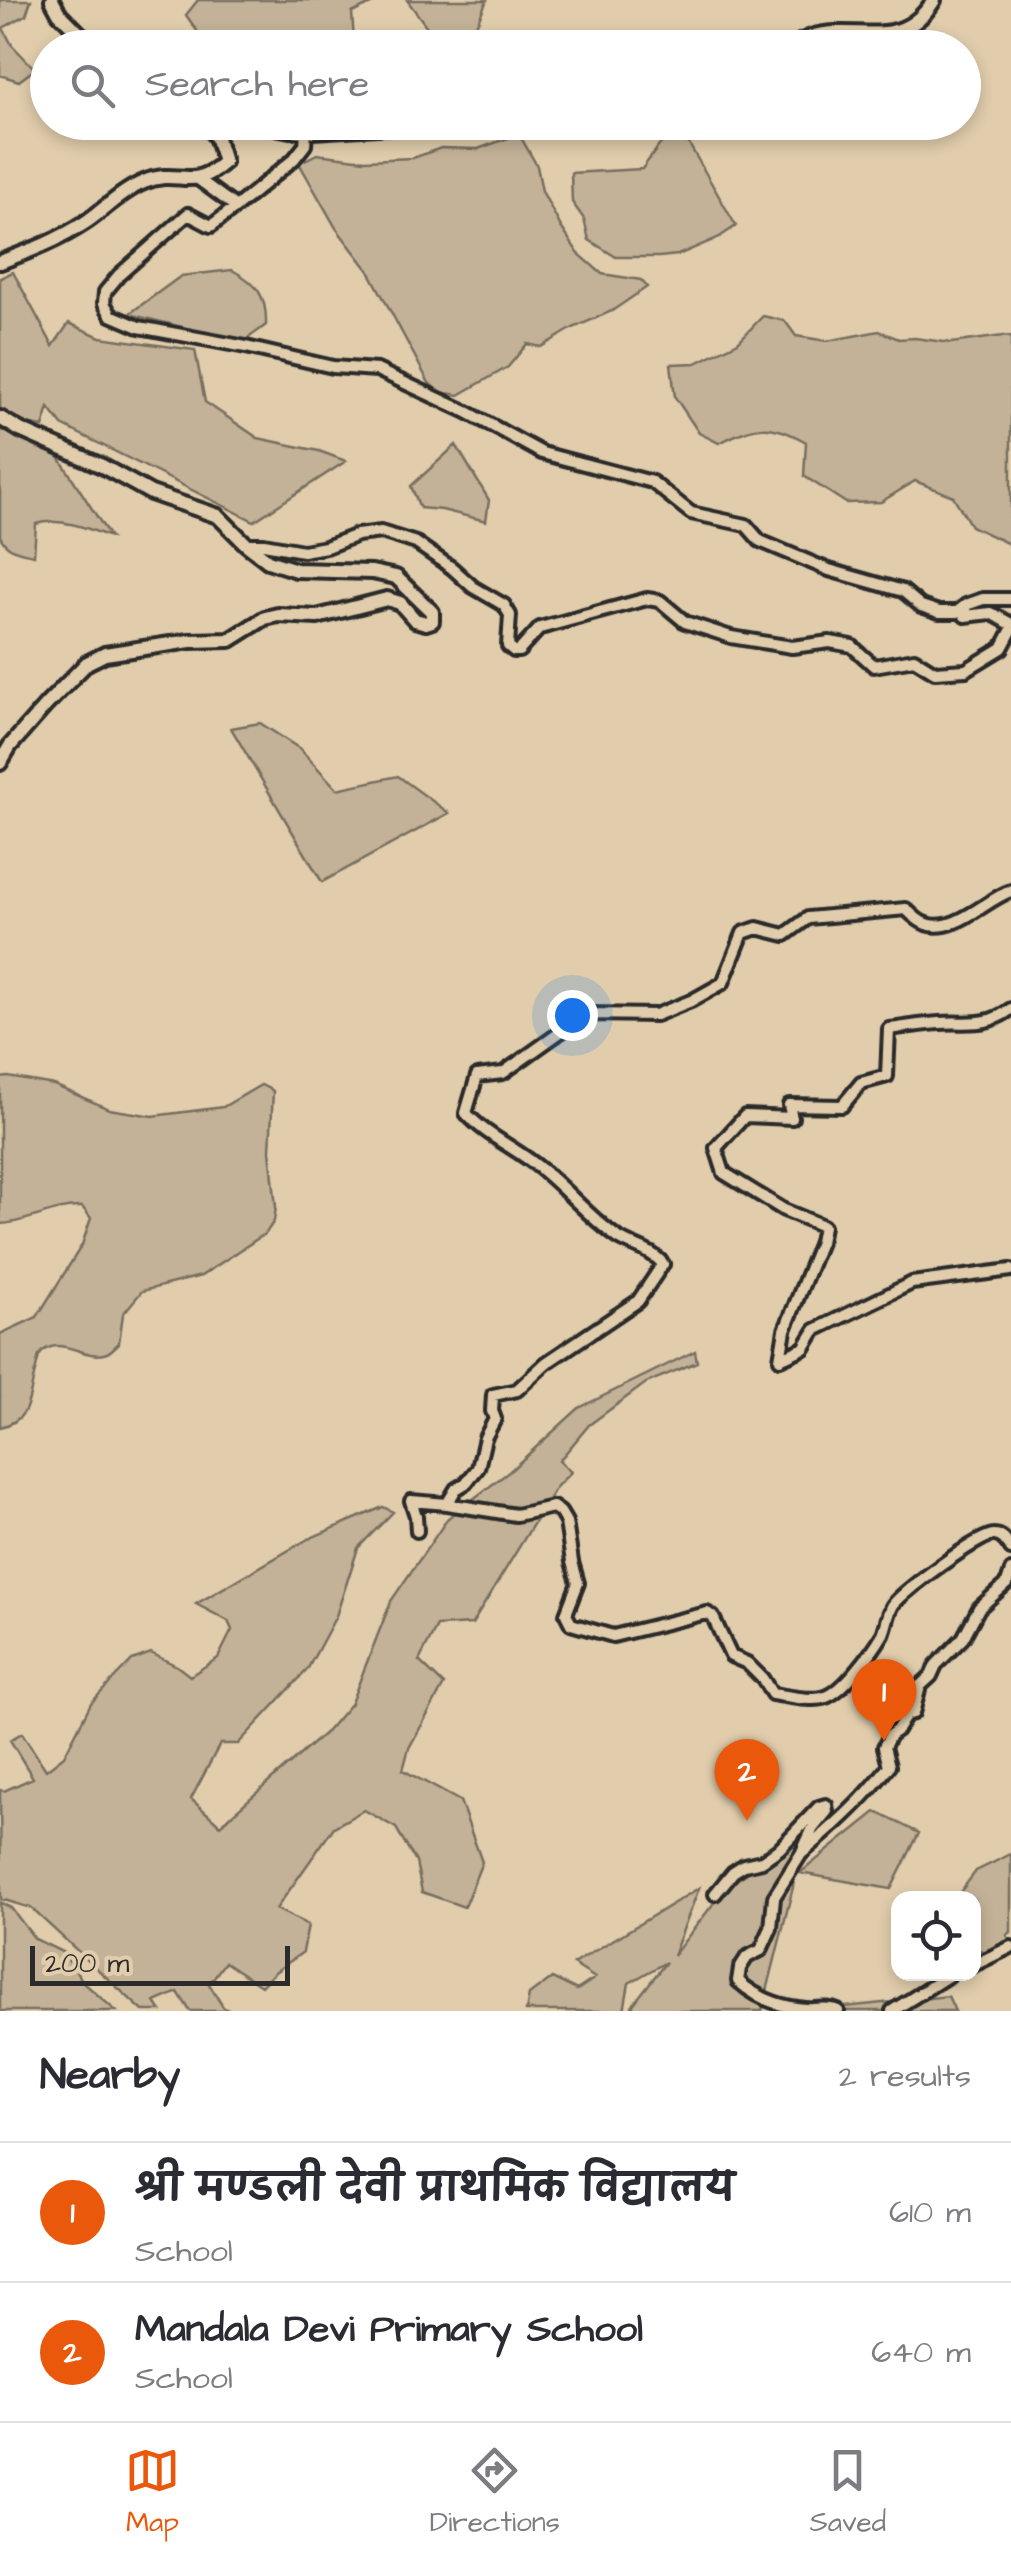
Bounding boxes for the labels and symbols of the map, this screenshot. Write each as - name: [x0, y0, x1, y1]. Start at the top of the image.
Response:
- your location: [547, 990, 598, 1041]
- pin: 1: [852, 1658, 916, 1741]
- pin: 2: [714, 1738, 780, 1821]
- scale bar: [30, 1941, 290, 1986]

